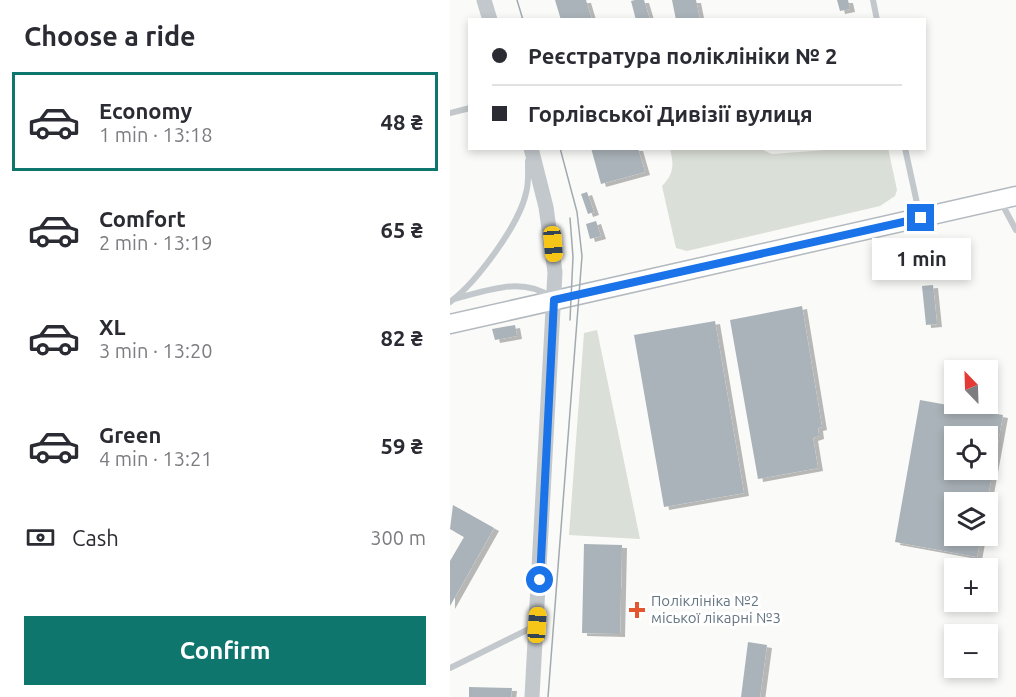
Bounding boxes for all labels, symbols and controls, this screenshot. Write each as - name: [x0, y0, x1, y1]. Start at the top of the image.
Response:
- text: Choose a ride: [24, 21, 196, 51]
- text: Реєстратура поліклініки № 2: [528, 43, 837, 68]
- icon: car: [27, 95, 81, 149]
- text: Economy: [99, 98, 192, 123]
- text: Горлівської Дивізії вулиця: [528, 101, 813, 126]
- text: 48 ₴: [381, 109, 423, 134]
- text: 1 min · 13:18: [99, 123, 213, 146]
- icon: car: [27, 203, 81, 257]
- route end: [907, 204, 934, 231]
- text: Comfort: [99, 206, 186, 231]
- text: 65 ₴: [381, 217, 423, 242]
- car: [542, 225, 564, 263]
- text: 2 min · 13:19: [99, 231, 213, 254]
- callout: 1 min: [872, 239, 970, 281]
- text: 1 min: [896, 247, 947, 270]
- icon: car: [27, 311, 81, 365]
- text: XL: [99, 314, 126, 339]
- text: 82 ₴: [381, 325, 423, 350]
- text: 3 min · 13:20: [99, 339, 213, 362]
- north arrow: [944, 360, 998, 414]
- map controls: [944, 360, 998, 678]
- icon: car: [27, 419, 81, 473]
- text: Green: [99, 422, 161, 447]
- button: locate: [944, 426, 998, 480]
- text: 59 ₴: [381, 433, 423, 458]
- text: 4 min · 13:21: [99, 447, 213, 470]
- button: layers: [944, 492, 998, 546]
- icon: cash: [24, 521, 57, 554]
- text: Cash: [72, 525, 119, 550]
- text: 300 m: [370, 526, 426, 549]
- button: +: [944, 558, 998, 612]
- route start: [526, 566, 553, 593]
- place label: Поліклініка №2 міської лікарні №3: [651, 592, 781, 626]
- marker: Поліклініка №2 міської лікарні №3: [628, 601, 646, 619]
- car: [527, 606, 547, 644]
- button: Confirm: [24, 616, 426, 685]
- button: −: [944, 624, 998, 678]

